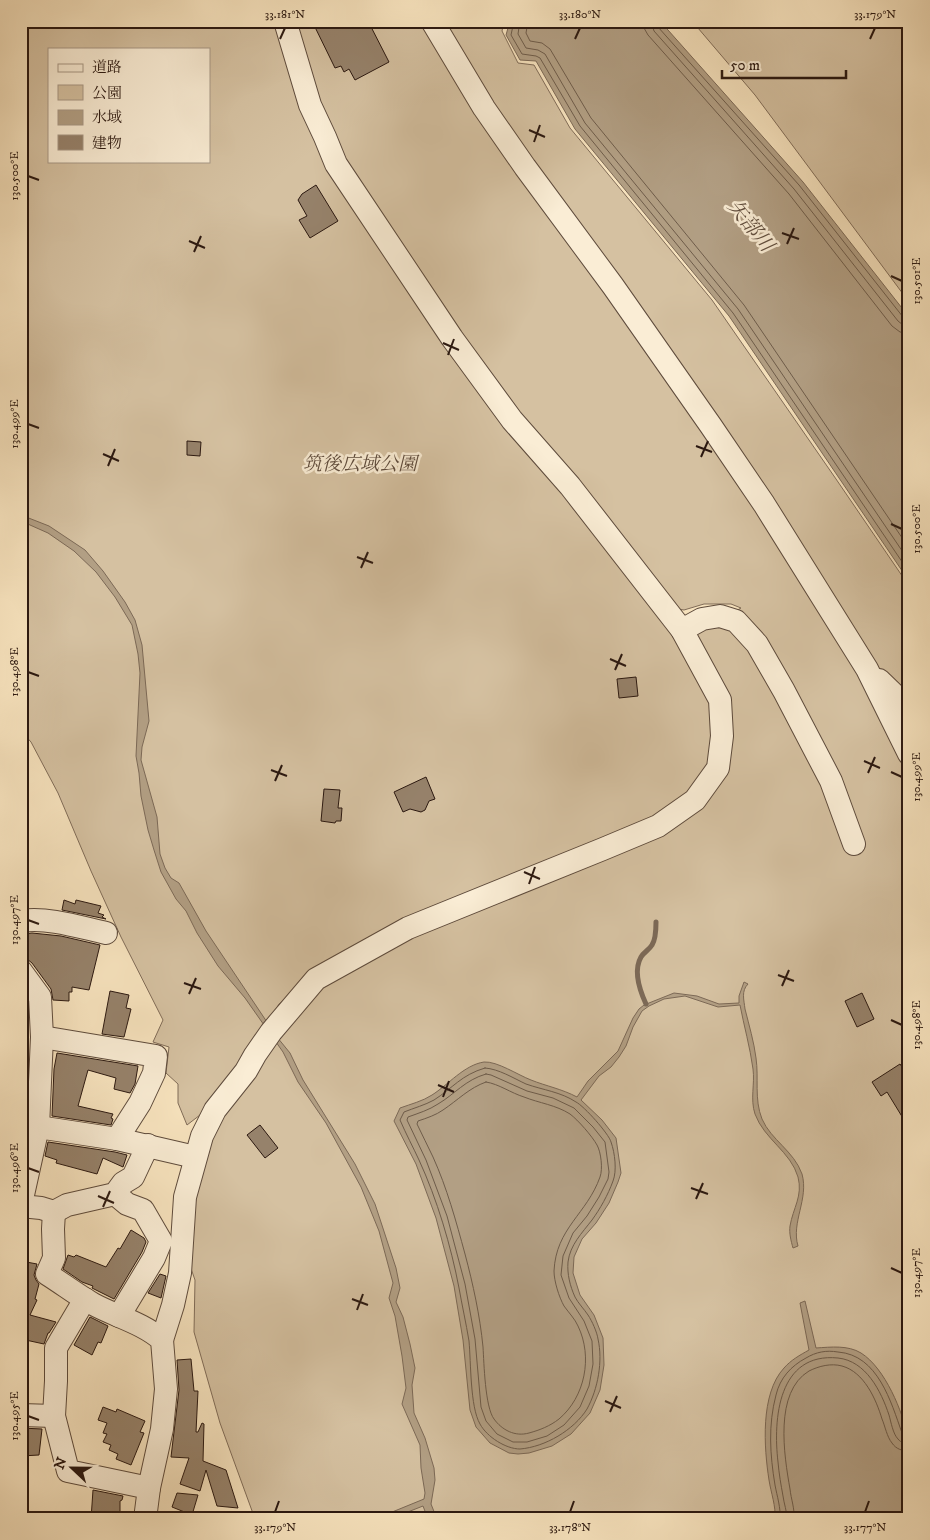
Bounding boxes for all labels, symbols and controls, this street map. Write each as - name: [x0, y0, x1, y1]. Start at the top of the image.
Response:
- text: 33.181°N: [265, 7, 305, 22]
- text: 33.180°N: [559, 7, 601, 22]
- text: 33.179°N: [854, 7, 896, 22]
- legend: [48, 48, 210, 162]
- scale bar: [722, 48, 846, 80]
- text: 50 m: [730, 56, 760, 75]
- text: 道路: [92, 58, 122, 77]
- text: 公園: [92, 84, 122, 103]
- text: 水域: [92, 108, 122, 127]
- text: 建物: [92, 134, 122, 153]
- text: 130.500°E: [7, 151, 22, 201]
- water label: 矢部川: [721, 195, 780, 259]
- text: 130.501°E: [909, 257, 924, 305]
- text: 130.499°E: [7, 399, 22, 449]
- park label: 筑後広域公園: [303, 453, 420, 476]
- text: 130.500°E: [909, 504, 924, 554]
- text: 130.498°E: [7, 647, 22, 697]
- text: 130.499°E: [909, 752, 924, 802]
- text: 130.497°E: [7, 895, 22, 945]
- text: 130.498°E: [909, 1000, 924, 1050]
- text: 130.496°E: [7, 1143, 22, 1193]
- text: 130.497°E: [909, 1248, 924, 1298]
- text: 130.495°E: [7, 1391, 22, 1441]
- north arrow: [48, 1442, 98, 1492]
- text: N: [50, 1454, 72, 1472]
- text: 33.179°N: [254, 1520, 296, 1535]
- text: 33.178°N: [549, 1520, 591, 1535]
- text: 33.177°N: [844, 1520, 886, 1535]

